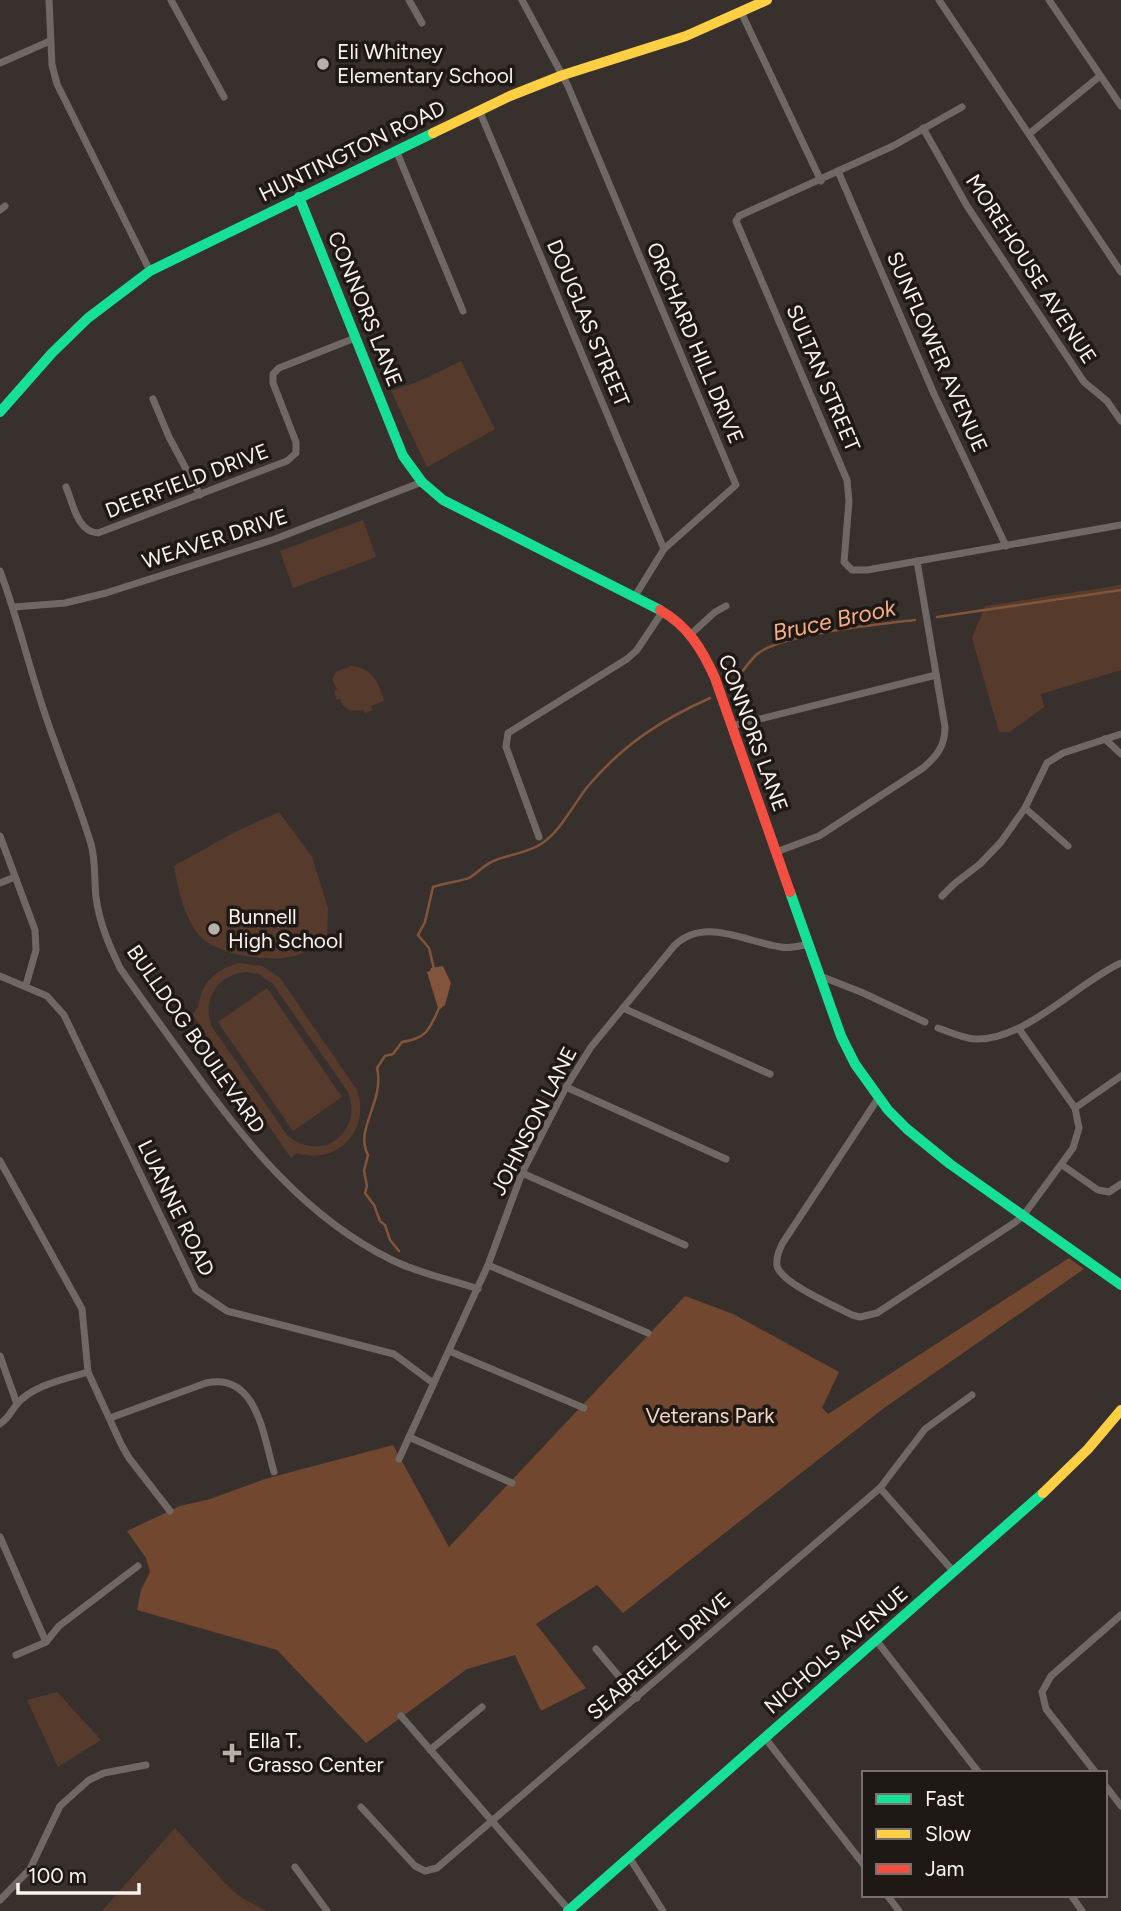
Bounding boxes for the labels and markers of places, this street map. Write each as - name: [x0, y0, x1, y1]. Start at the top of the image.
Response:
- place label: Eli Whitney Elementary School: [337, 39, 513, 88]
- marker: Eli Whitney Elementary School: [315, 56, 331, 72]
- place label: Bunnell High School: [228, 904, 343, 953]
- marker: Bunnell High School: [206, 921, 222, 937]
- place label: Ella T. Grasso Center: [248, 1728, 383, 1777]
- marker: Ella T. Grasso Center: [222, 1743, 242, 1763]

